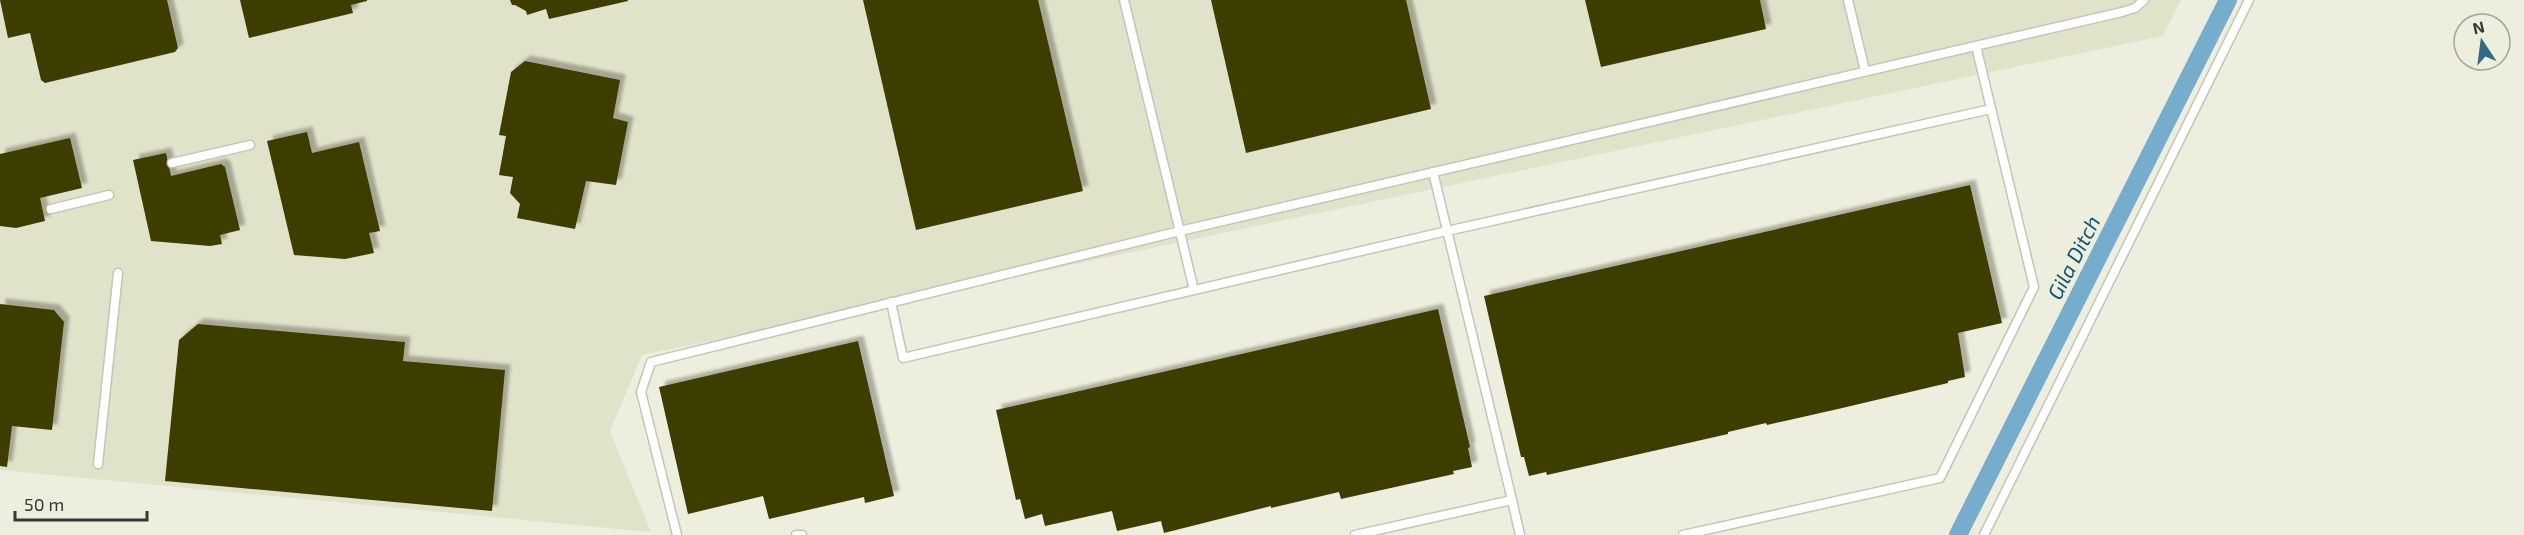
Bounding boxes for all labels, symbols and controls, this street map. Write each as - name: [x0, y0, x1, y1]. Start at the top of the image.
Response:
- north arrow: [2452, 12, 2512, 72]
- text: N: [2471, 16, 2486, 37]
- water label: Gila Ditch: [2041, 211, 2105, 303]
- scale bar: [15, 484, 147, 522]
- text: 50 m: [24, 493, 64, 515]

